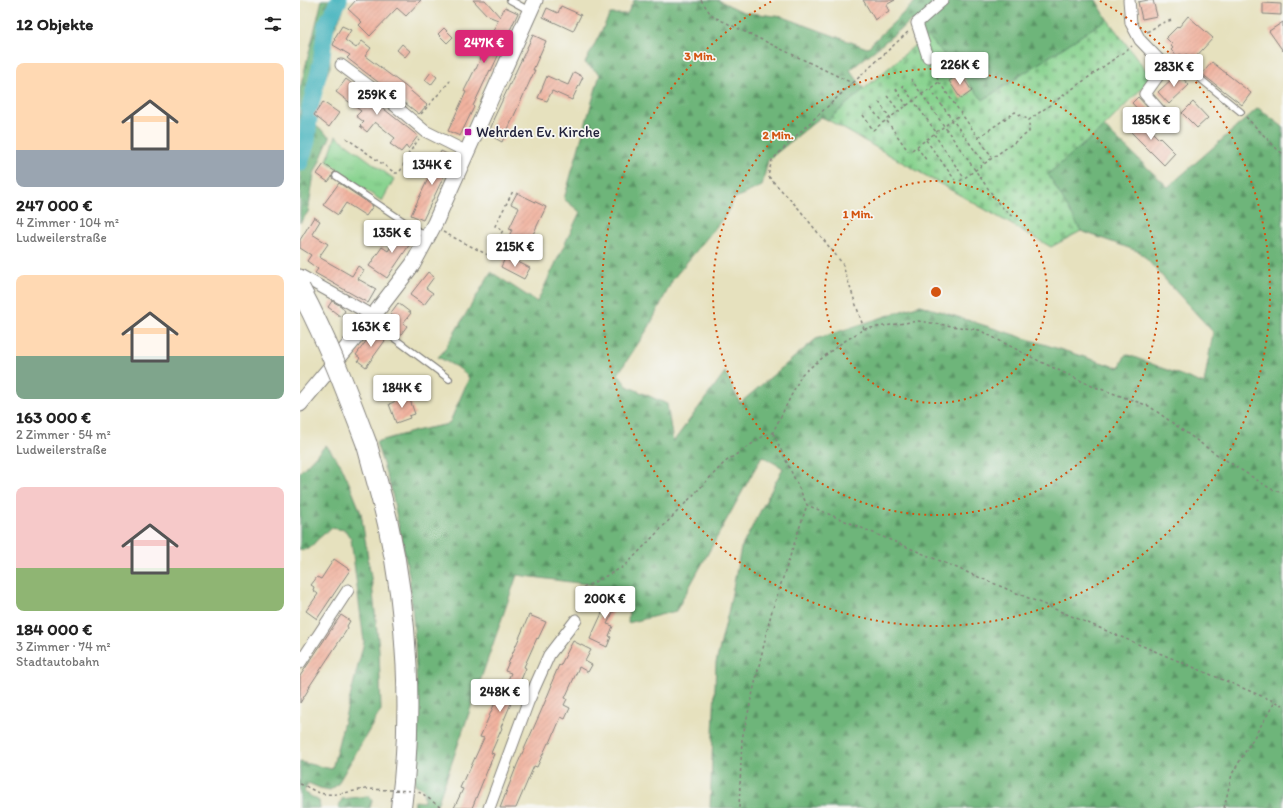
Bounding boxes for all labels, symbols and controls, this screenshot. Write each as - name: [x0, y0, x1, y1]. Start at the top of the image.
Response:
- icon: filters: [262, 13, 284, 35]
- text: 12 Objekte: [16, 14, 93, 34]
- pin: 247K €: [451, 30, 517, 64]
- text: 247K €: [464, 35, 504, 50]
- text: 3 Min.: [684, 49, 716, 63]
- pin: 226K €: [927, 52, 993, 86]
- pin: 283K €: [1141, 54, 1207, 88]
- text: 226K €: [940, 57, 980, 72]
- text: 283K €: [1154, 59, 1194, 74]
- pin: 259K €: [344, 82, 410, 116]
- text: 259K €: [357, 87, 397, 102]
- icon: home: [114, 89, 186, 161]
- pin: 185K €: [1118, 107, 1184, 141]
- text: 185K €: [1132, 112, 1170, 127]
- place label: Wehrden Ev. Kirche: [476, 123, 600, 141]
- marker: Wehrden Ev. Kirche: [463, 127, 473, 137]
- text: 2 Min.: [762, 128, 794, 142]
- pin: 134K €: [399, 152, 465, 186]
- text: 134K €: [412, 157, 452, 172]
- text: 247 000 €: [16, 195, 92, 215]
- text: 1 Min.: [843, 207, 873, 221]
- text: 4 Zimmer · 104 m²: [16, 215, 119, 230]
- pin: 135K €: [359, 220, 425, 254]
- text: 135K €: [373, 225, 411, 240]
- text: Ludweilerstraße: [16, 230, 107, 245]
- pin: 215K €: [482, 234, 548, 268]
- text: 215K €: [496, 239, 534, 254]
- centre of rings: [929, 285, 943, 299]
- icon: home: [114, 301, 186, 373]
- pin: 163K €: [338, 314, 404, 348]
- text: 163K €: [352, 319, 390, 334]
- pin: 184K €: [369, 375, 435, 409]
- text: 184K €: [382, 380, 422, 395]
- text: 163 000 €: [16, 407, 91, 427]
- text: 2 Zimmer · 54 m²: [16, 427, 111, 442]
- text: Ludweilerstraße: [16, 442, 107, 457]
- icon: home: [114, 513, 186, 585]
- pin: 200K €: [572, 586, 638, 620]
- text: 200K €: [584, 591, 626, 606]
- text: 184 000 €: [16, 619, 92, 639]
- text: 3 Zimmer · 74 m²: [16, 639, 111, 654]
- text: Stadtautobahn: [16, 654, 99, 669]
- pin: 248K €: [467, 679, 533, 713]
- text: 248K €: [480, 684, 520, 699]

